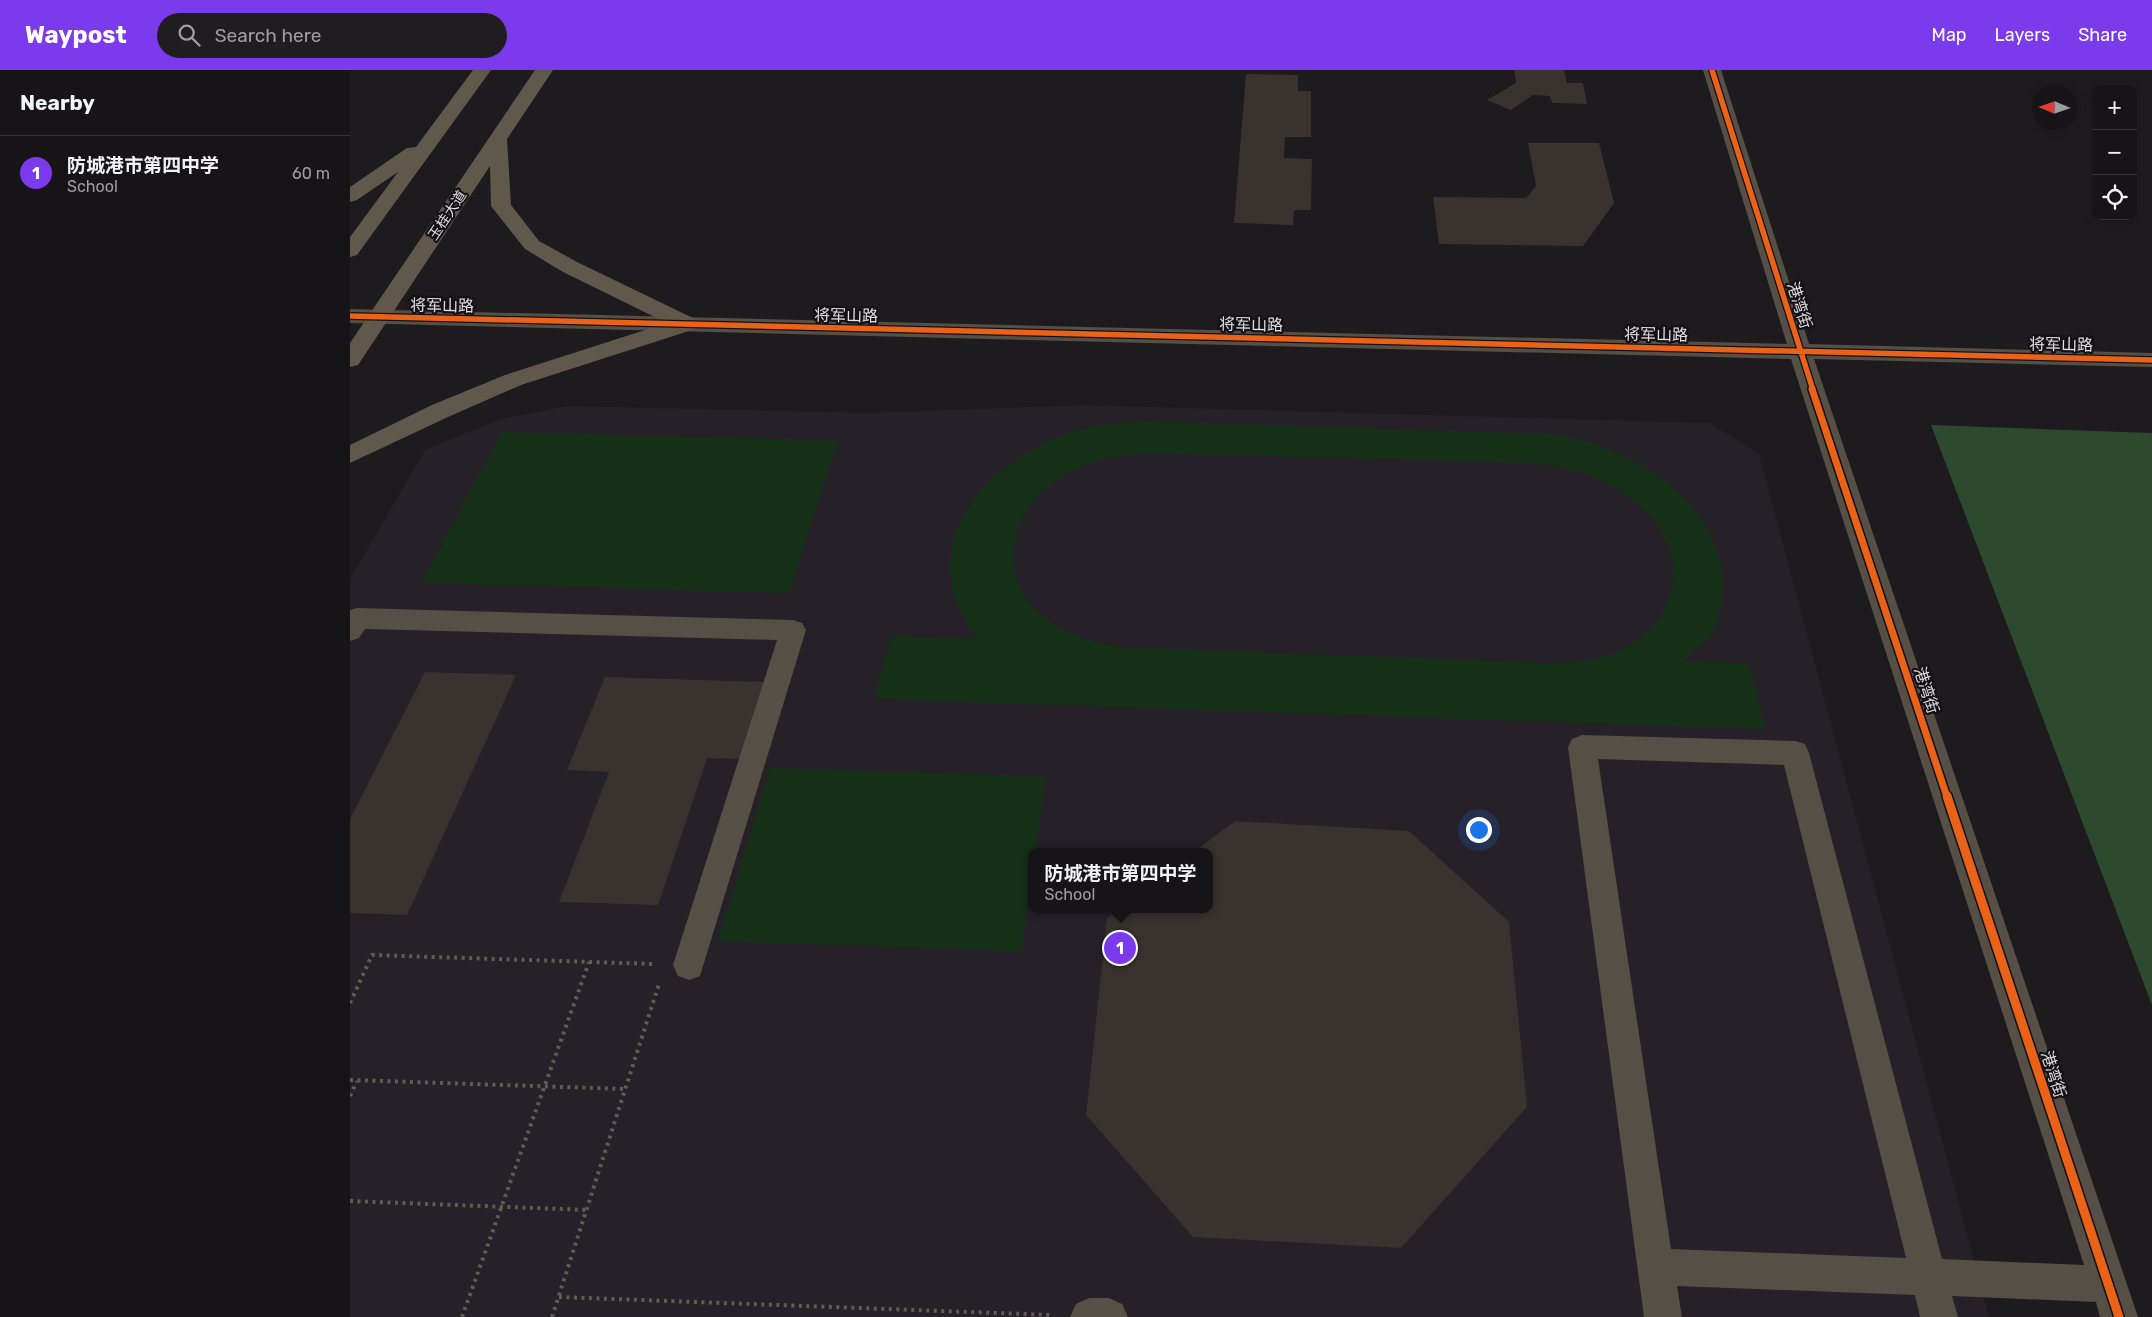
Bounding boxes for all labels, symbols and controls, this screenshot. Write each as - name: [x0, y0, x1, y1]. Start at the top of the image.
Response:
- search box: [157, 13, 507, 58]
- text: Waypost: [25, 21, 127, 49]
- icon: search: [175, 21, 203, 49]
- text: Search here: [215, 24, 321, 47]
- text: Map: [1932, 24, 1967, 46]
- text: Layers: [1995, 24, 2050, 46]
- text: Share: [2078, 24, 2127, 46]
- north arrow: [2032, 85, 2077, 130]
- map controls: [2092, 85, 2137, 220]
- button: +: [2092, 85, 2137, 130]
- text: Nearby: [20, 90, 95, 115]
- button: −: [2092, 130, 2137, 175]
- text: 防城港市第四中学: [67, 154, 219, 177]
- text: 1: [32, 164, 40, 183]
- text: 60 m: [292, 164, 330, 183]
- button: locate: [2092, 175, 2137, 220]
- text: School: [67, 177, 118, 196]
- street label: 玉桂大道: [425, 187, 470, 243]
- street label: 港湾街: [1783, 279, 1816, 331]
- street label: 将军山路: [410, 295, 474, 316]
- street label: 将军山路: [814, 305, 878, 326]
- street label: 将军山路: [1219, 314, 1283, 335]
- street label: 将军山路: [1624, 324, 1688, 345]
- street label: 将军山路: [2029, 334, 2093, 355]
- street label: 港湾街: [1910, 664, 1943, 716]
- your location: [1466, 817, 1492, 843]
- popup: [1028, 848, 1213, 913]
- text: 防城港市第四中学: [1044, 862, 1197, 885]
- text: School: [1044, 885, 1095, 904]
- pin: 1: [1104, 929, 1136, 967]
- street label: 港湾街: [2037, 1048, 2070, 1100]

